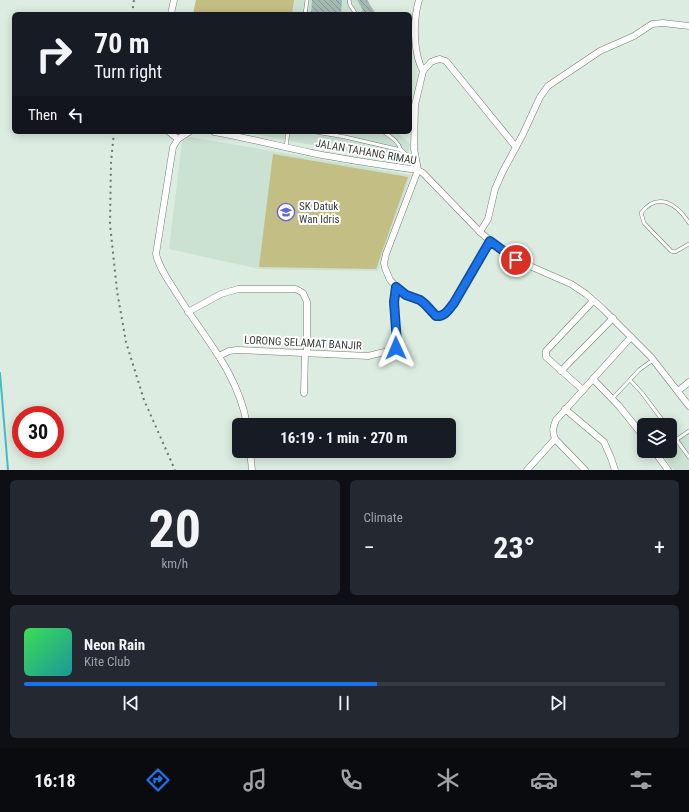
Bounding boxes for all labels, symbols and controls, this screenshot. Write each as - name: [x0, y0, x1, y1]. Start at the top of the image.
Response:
- text: 70 m: [94, 27, 150, 60]
- icon: right: [28, 28, 80, 80]
- text: Turn right: [94, 61, 162, 82]
- icon: left: [65, 104, 87, 126]
- text: Then: [28, 106, 57, 124]
- street label: JALAN TAHANG RIMAU: [314, 137, 418, 167]
- place label: SK Datuk Wan Idris: [299, 200, 339, 226]
- school or university icon: SK Datuk Wan Idris: [276, 202, 296, 222]
- pin: [499, 243, 533, 277]
- icon: arrive: [505, 249, 527, 271]
- position arrow: [375, 327, 417, 369]
- street label: LORONG SELAMAT BANJIR: [244, 333, 362, 353]
- speed limit sign: 30: [12, 406, 64, 458]
- map controls: [637, 418, 677, 458]
- button: layers: [637, 418, 677, 458]
- text: 16:19 · 1 min · 270 m: [280, 429, 408, 447]
- text: 20: [148, 499, 201, 560]
- text: Climate: [364, 510, 403, 525]
- text: 23°: [493, 530, 535, 565]
- text: −: [364, 535, 375, 560]
- text: +: [654, 535, 665, 560]
- text: km/h: [161, 556, 188, 571]
- text: Neon Rain: [84, 636, 145, 654]
- text: Kite Club: [84, 654, 130, 669]
- icon: previous: [120, 692, 142, 714]
- icon: pause: [333, 692, 355, 714]
- icon: next: [547, 692, 569, 714]
- icon: directions: [144, 766, 172, 794]
- icon: music: [241, 766, 269, 794]
- icon: phone: [337, 766, 365, 794]
- icon: climate: [434, 766, 462, 794]
- icon: car: [530, 766, 558, 794]
- icon: filters: [627, 766, 655, 794]
- text: 16:18: [34, 770, 76, 791]

